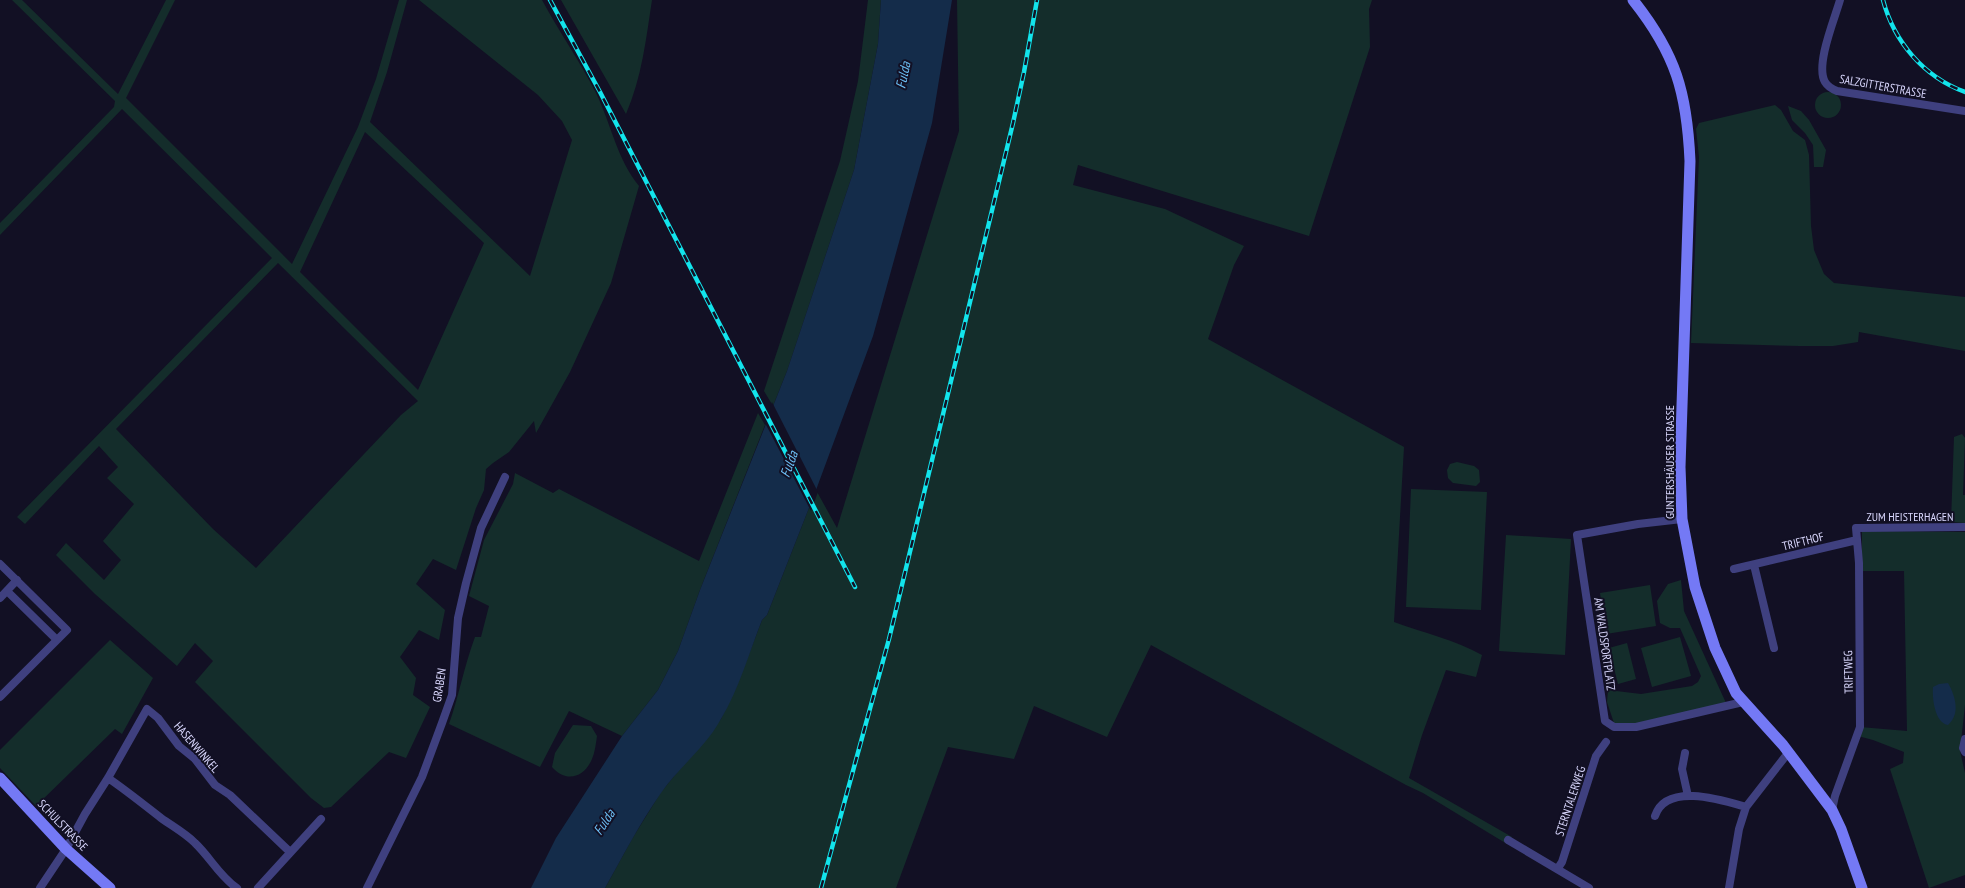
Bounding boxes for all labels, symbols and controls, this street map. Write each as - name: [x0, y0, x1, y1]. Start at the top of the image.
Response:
- water label: Fulda: [891, 59, 915, 90]
- street label: SALZGITTERSTRASSE: [1838, 71, 1928, 101]
- street label: GUNTERSHÄUSER STRASSE: [1662, 405, 1677, 519]
- water label: Fulda: [776, 447, 803, 480]
- street label: ZUM HEISTERHAGEN: [1867, 509, 1953, 524]
- street label: TRIFTHOF: [1781, 529, 1825, 553]
- street label: AM WALDSPORTPLATZ: [1591, 597, 1619, 691]
- street label: TRIFTWEG: [1840, 650, 1856, 694]
- street label: GRABEN: [429, 667, 449, 703]
- street label: HASENWINKEL: [171, 719, 223, 775]
- street label: STERNTALERWEG: [1552, 764, 1588, 838]
- street label: SCHULSTRASSE: [35, 796, 91, 854]
- water label: Fulda: [589, 805, 620, 838]

